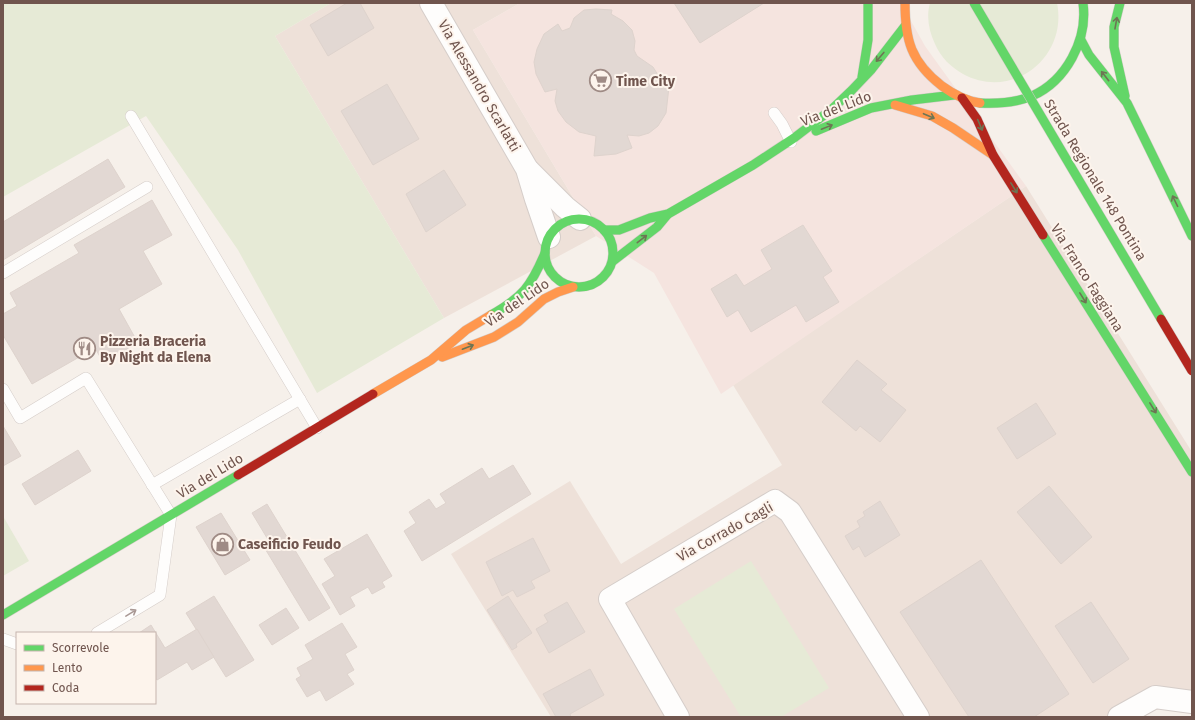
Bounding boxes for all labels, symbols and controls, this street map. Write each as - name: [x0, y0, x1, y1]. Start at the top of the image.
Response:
- street label: Via Alessandro Scarlatti: [434, 17, 524, 155]
- one-way arrow: [1112, 17, 1120, 30]
- one-way arrow: [876, 52, 885, 62]
- supermarket icon: Time City: [587, 68, 613, 94]
- one-way arrow: [1101, 71, 1110, 82]
- place label: Time City: [616, 73, 676, 90]
- street label: Via del Lido: [798, 88, 874, 130]
- street label: Strada Regionale 148 Pontina: [1040, 96, 1150, 264]
- one-way arrow: [923, 113, 935, 120]
- one-way arrow: [976, 119, 984, 131]
- one-way arrow: [820, 122, 832, 130]
- one-way arrow: [1010, 182, 1018, 194]
- one-way arrow: [1171, 196, 1178, 208]
- street label: Via Franco Faggiana: [1047, 221, 1127, 335]
- one-way arrow: [637, 235, 648, 244]
- street label: Via del Lido: [481, 275, 553, 331]
- one-way arrow: [1079, 292, 1087, 303]
- place label: Pizzeria Braceria By Night da Elena: [100, 333, 211, 366]
- restaurant icon: Pizzeria Braceria By Night da Elena: [71, 336, 97, 362]
- one-way arrow: [461, 343, 473, 351]
- one-way arrow: [1149, 402, 1157, 414]
- street label: Via del Lido: [174, 450, 246, 502]
- street label: Via Corrado Cagli: [674, 499, 776, 565]
- shop icon: Caseificio Feudo: [210, 531, 236, 557]
- place label: Caseificio Feudo: [238, 536, 341, 553]
- one-way arrow: [125, 608, 137, 616]
- legend: [16, 632, 156, 704]
- text: Scorrevole: [52, 641, 109, 655]
- text: Lento: [52, 661, 82, 675]
- text: Coda: [52, 681, 79, 695]

